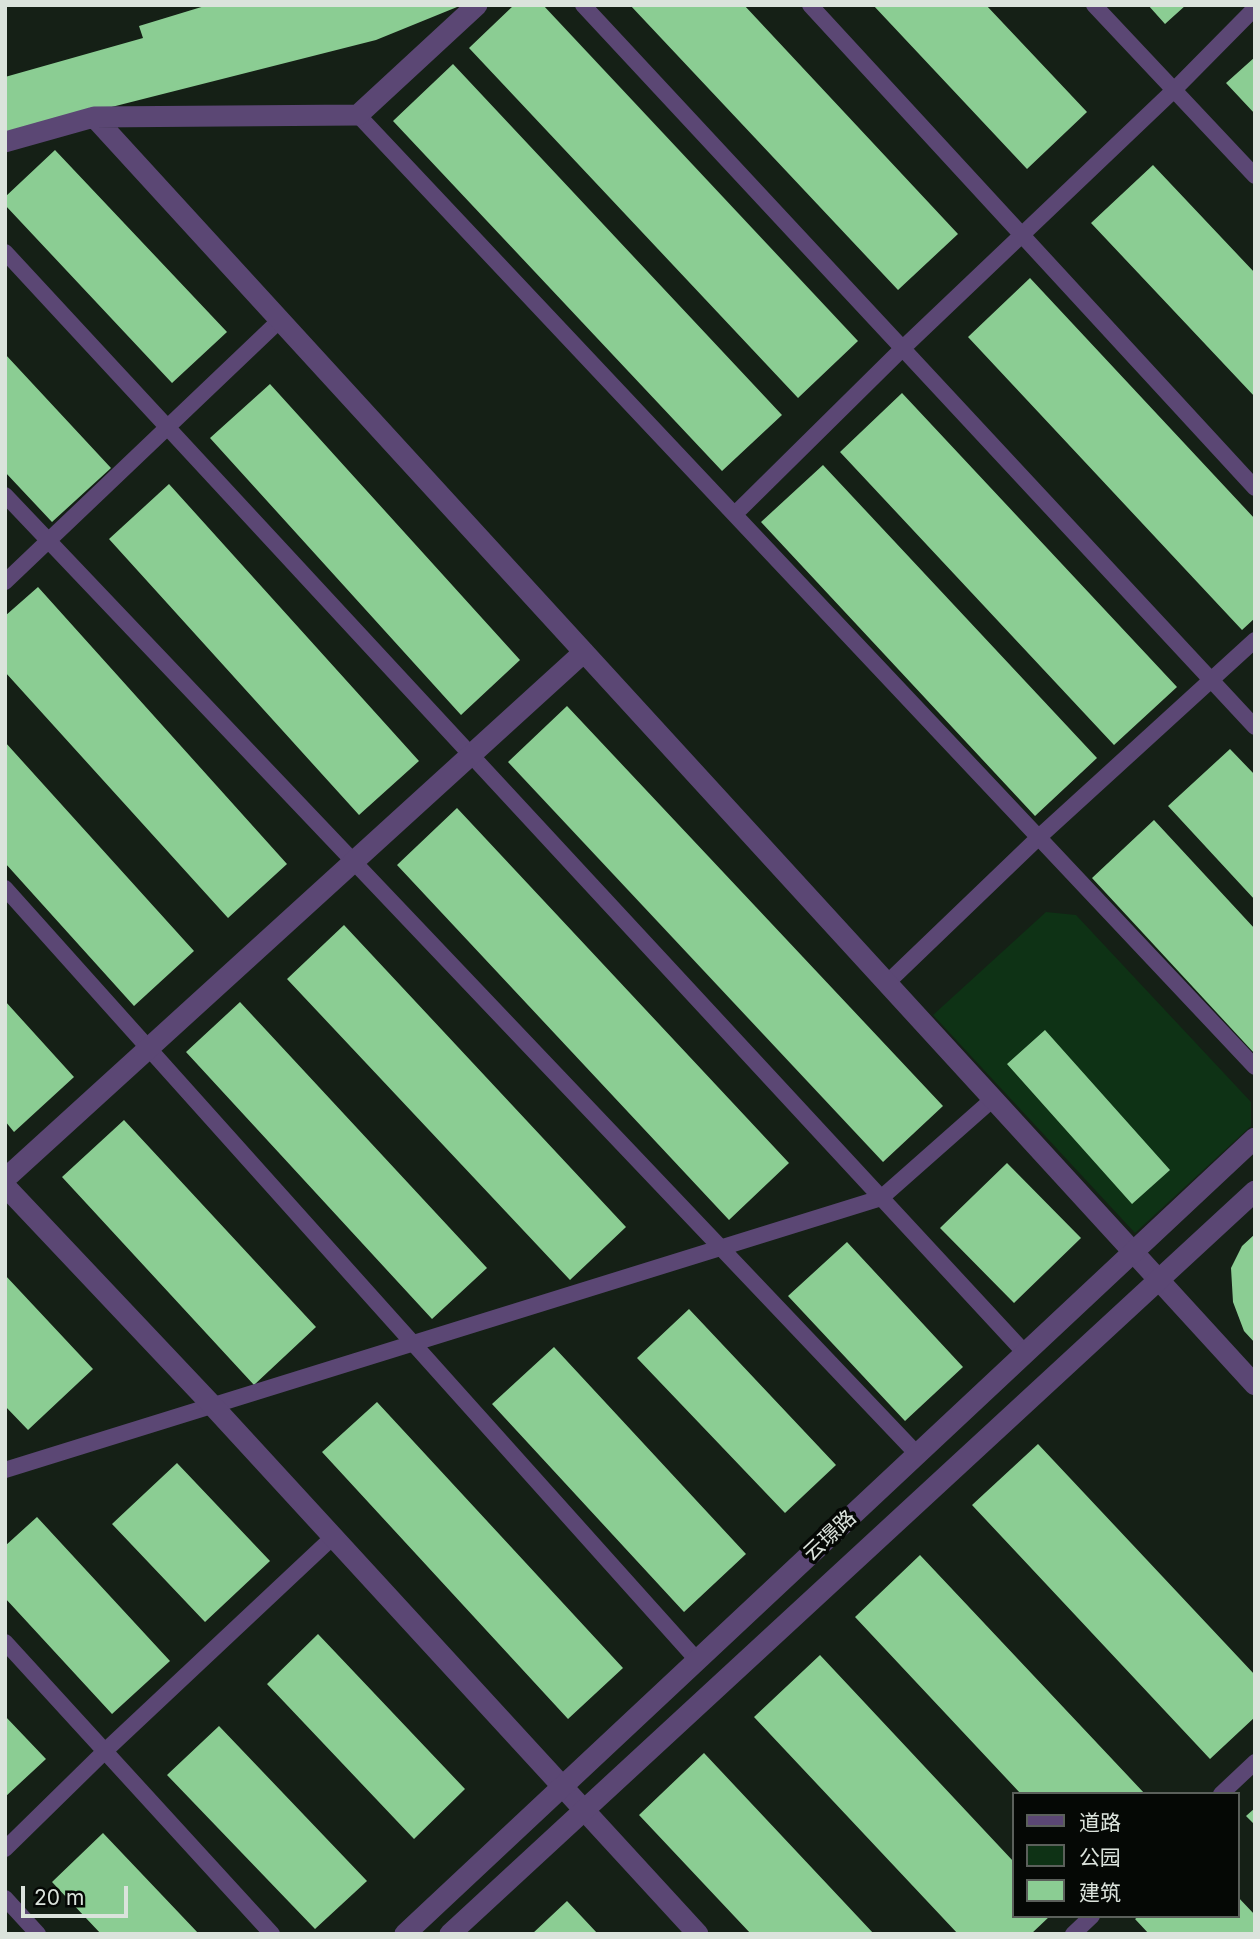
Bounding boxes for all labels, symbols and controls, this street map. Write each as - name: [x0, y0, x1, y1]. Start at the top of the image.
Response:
- street label: 云璟路: [798, 1505, 862, 1567]
- legend: [1012, 1792, 1239, 1918]
- text: 道路: [1079, 1810, 1121, 1835]
- text: 公园: [1079, 1845, 1121, 1870]
- scale bar: [24, 1872, 131, 1916]
- text: 建筑: [1079, 1880, 1121, 1905]
- text: 20 m: [34, 1885, 84, 1910]

